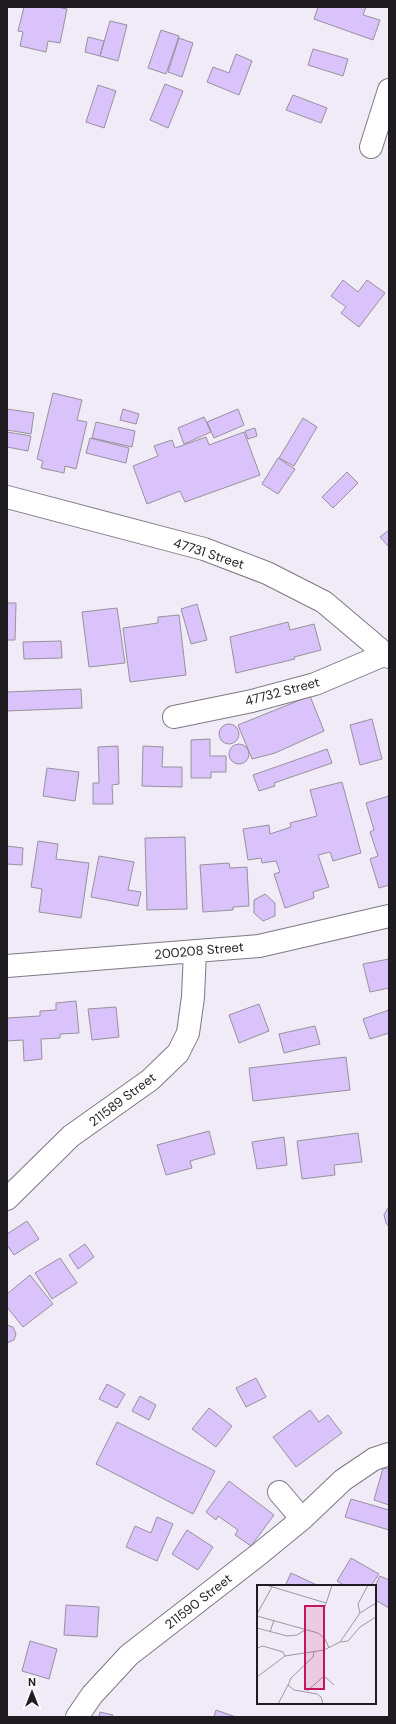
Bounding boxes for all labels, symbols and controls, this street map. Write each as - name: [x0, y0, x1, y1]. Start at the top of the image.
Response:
- street label: 47731 Street: [171, 534, 246, 573]
- street label: 47732 Street: [243, 673, 321, 710]
- street label: 200208 Street: [154, 938, 244, 963]
- street label: 211589 Street: [85, 1069, 159, 1130]
- street label: 211590 Street: [161, 1570, 235, 1633]
- inset map: [257, 1585, 376, 1704]
- north arrow: [12, 1672, 52, 1712]
- text: N: [28, 1675, 36, 1689]

